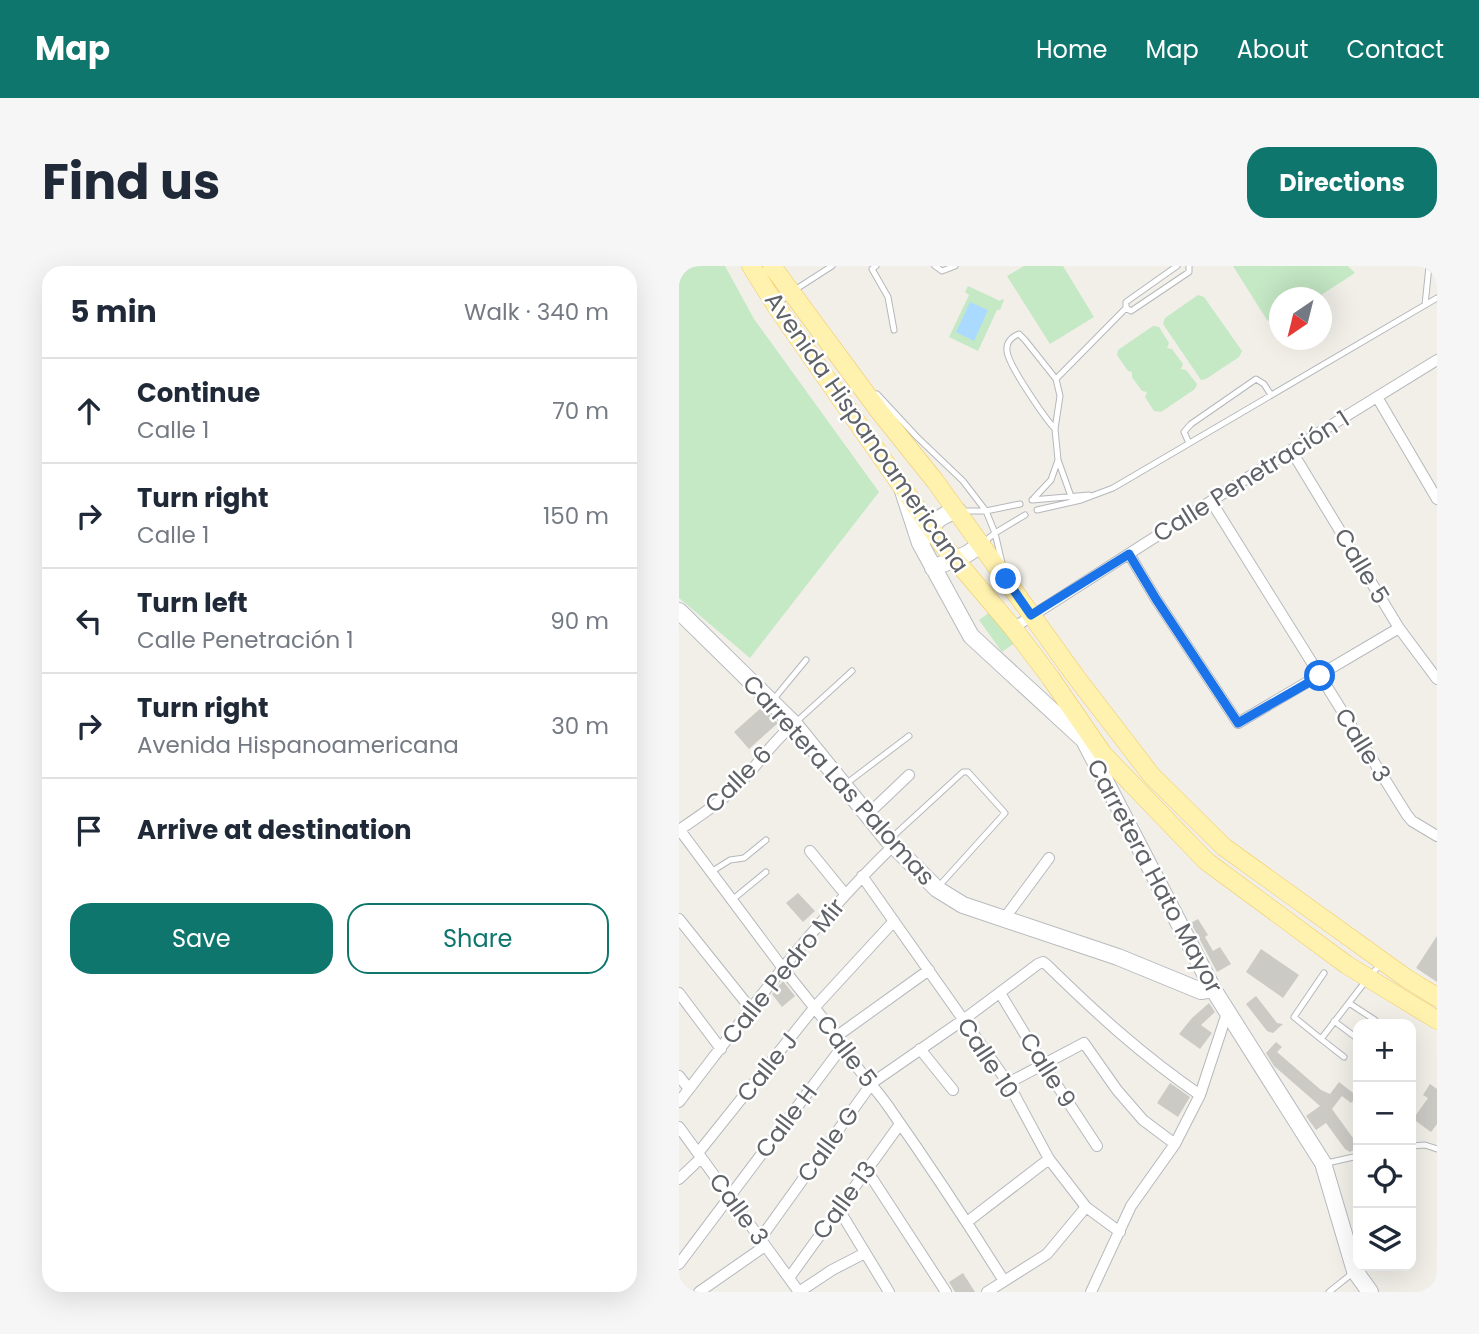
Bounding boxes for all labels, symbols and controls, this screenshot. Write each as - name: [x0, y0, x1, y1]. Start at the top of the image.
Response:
- text: Map: [35, 25, 110, 72]
- text: Home: [1036, 33, 1108, 66]
- text: Map: [1146, 33, 1199, 66]
- text: About: [1237, 33, 1308, 66]
- text: Contact: [1346, 33, 1444, 66]
- button: Directions: [1247, 147, 1437, 218]
- text: Find us: [42, 148, 220, 216]
- street label: Avenida Hispanoamericana: [757, 285, 977, 579]
- north arrow: [1269, 287, 1332, 350]
- text: 5 min: [70, 290, 157, 333]
- text: Walk · 340 m: [464, 296, 609, 328]
- text: Continue: [137, 375, 260, 411]
- icon: ahead: [70, 392, 108, 430]
- text: 70 m: [552, 395, 609, 427]
- street label: Calle Penetración 1: [1146, 402, 1356, 550]
- text: Calle 1: [137, 414, 209, 446]
- text: Turn right: [137, 480, 269, 516]
- icon: right: [70, 497, 108, 535]
- text: 150 m: [543, 500, 609, 532]
- text: Calle 1: [137, 519, 209, 551]
- street label: Calle 5: [1327, 522, 1397, 610]
- route end: [990, 563, 1021, 594]
- text: Turn left: [137, 585, 248, 621]
- icon: left: [70, 602, 108, 640]
- text: 90 m: [550, 605, 609, 637]
- text: Calle Penetración 1: [137, 624, 354, 656]
- route start: [1304, 660, 1335, 691]
- street label: Carretera Las Palomas: [735, 667, 943, 893]
- text: Turn right: [137, 690, 269, 726]
- street label: Calle 3: [1327, 701, 1399, 789]
- icon: right: [70, 707, 108, 745]
- text: 30 m: [551, 710, 609, 742]
- text: Avenida Hispanoamericana: [137, 729, 459, 761]
- street label: Calle 6: [697, 738, 779, 820]
- street label: Carretera Hato Mayor: [1079, 753, 1231, 999]
- icon: arrive: [70, 812, 108, 850]
- text: Arrive at destination: [137, 812, 412, 848]
- street label: Calle Pedro Mir: [714, 891, 852, 1051]
- button: Save: [70, 903, 333, 974]
- button: Share: [347, 903, 609, 974]
- street label: Calle 5: [809, 1008, 885, 1094]
- street label: Calle 10: [949, 1011, 1027, 1105]
- map controls: [1353, 1019, 1416, 1271]
- button: +: [1353, 1019, 1416, 1082]
- street label: Calle J: [729, 1025, 805, 1109]
- street label: Calle 9: [1012, 1026, 1084, 1114]
- street label: Calle H: [747, 1077, 825, 1165]
- button: −: [1353, 1082, 1416, 1145]
- street label: Calle G: [789, 1099, 867, 1189]
- button: locate: [1353, 1145, 1416, 1208]
- street label: Calle 13: [804, 1154, 884, 1246]
- street label: Calle 3: [702, 1166, 776, 1252]
- button: layers: [1353, 1208, 1416, 1271]

